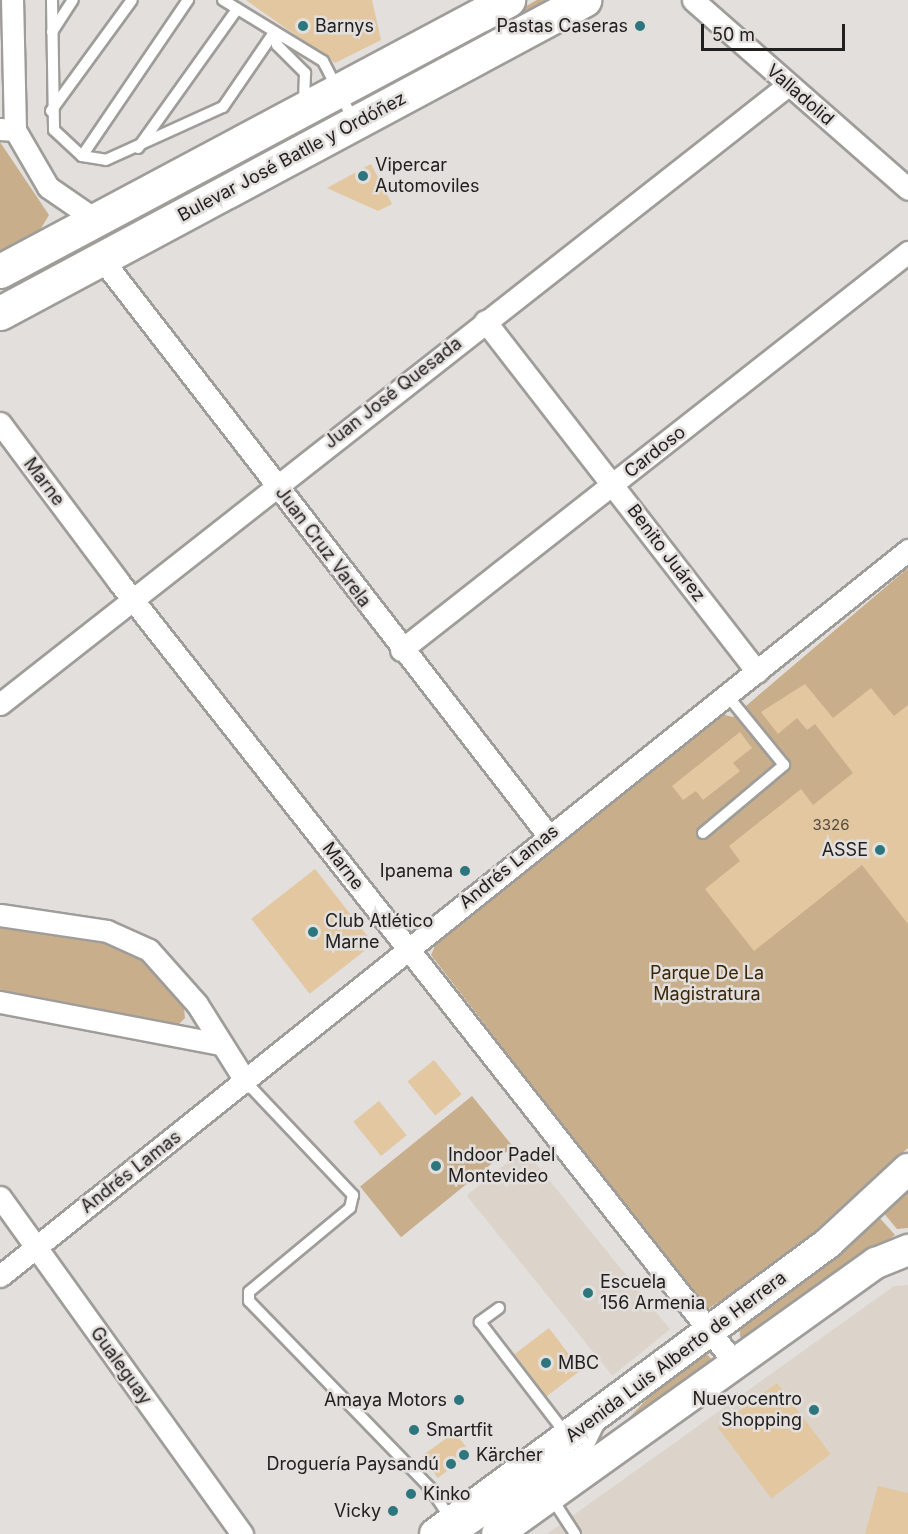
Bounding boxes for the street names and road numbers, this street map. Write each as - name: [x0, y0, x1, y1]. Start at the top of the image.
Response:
- street label: Valladolid: [762, 60, 838, 130]
- street label: Bulevar José Batlle y Ordóñez: [174, 88, 410, 226]
- street label: Juan José Quesada: [320, 333, 466, 453]
- street label: Cardoso: [620, 421, 690, 483]
- street label: Marne: [19, 454, 69, 510]
- street label: Juan Cruz Varela: [271, 482, 375, 612]
- street label: Benito Juárez: [622, 500, 710, 606]
- street label: Andrés Lamas: [455, 820, 563, 914]
- street label: Marne: [318, 838, 368, 894]
- street label: Andrés Lamas: [77, 1126, 185, 1218]
- street label: Avenida Luis Alberto de Herrera: [561, 1267, 791, 1447]
- street label: Gualeguay: [86, 1323, 156, 1409]

